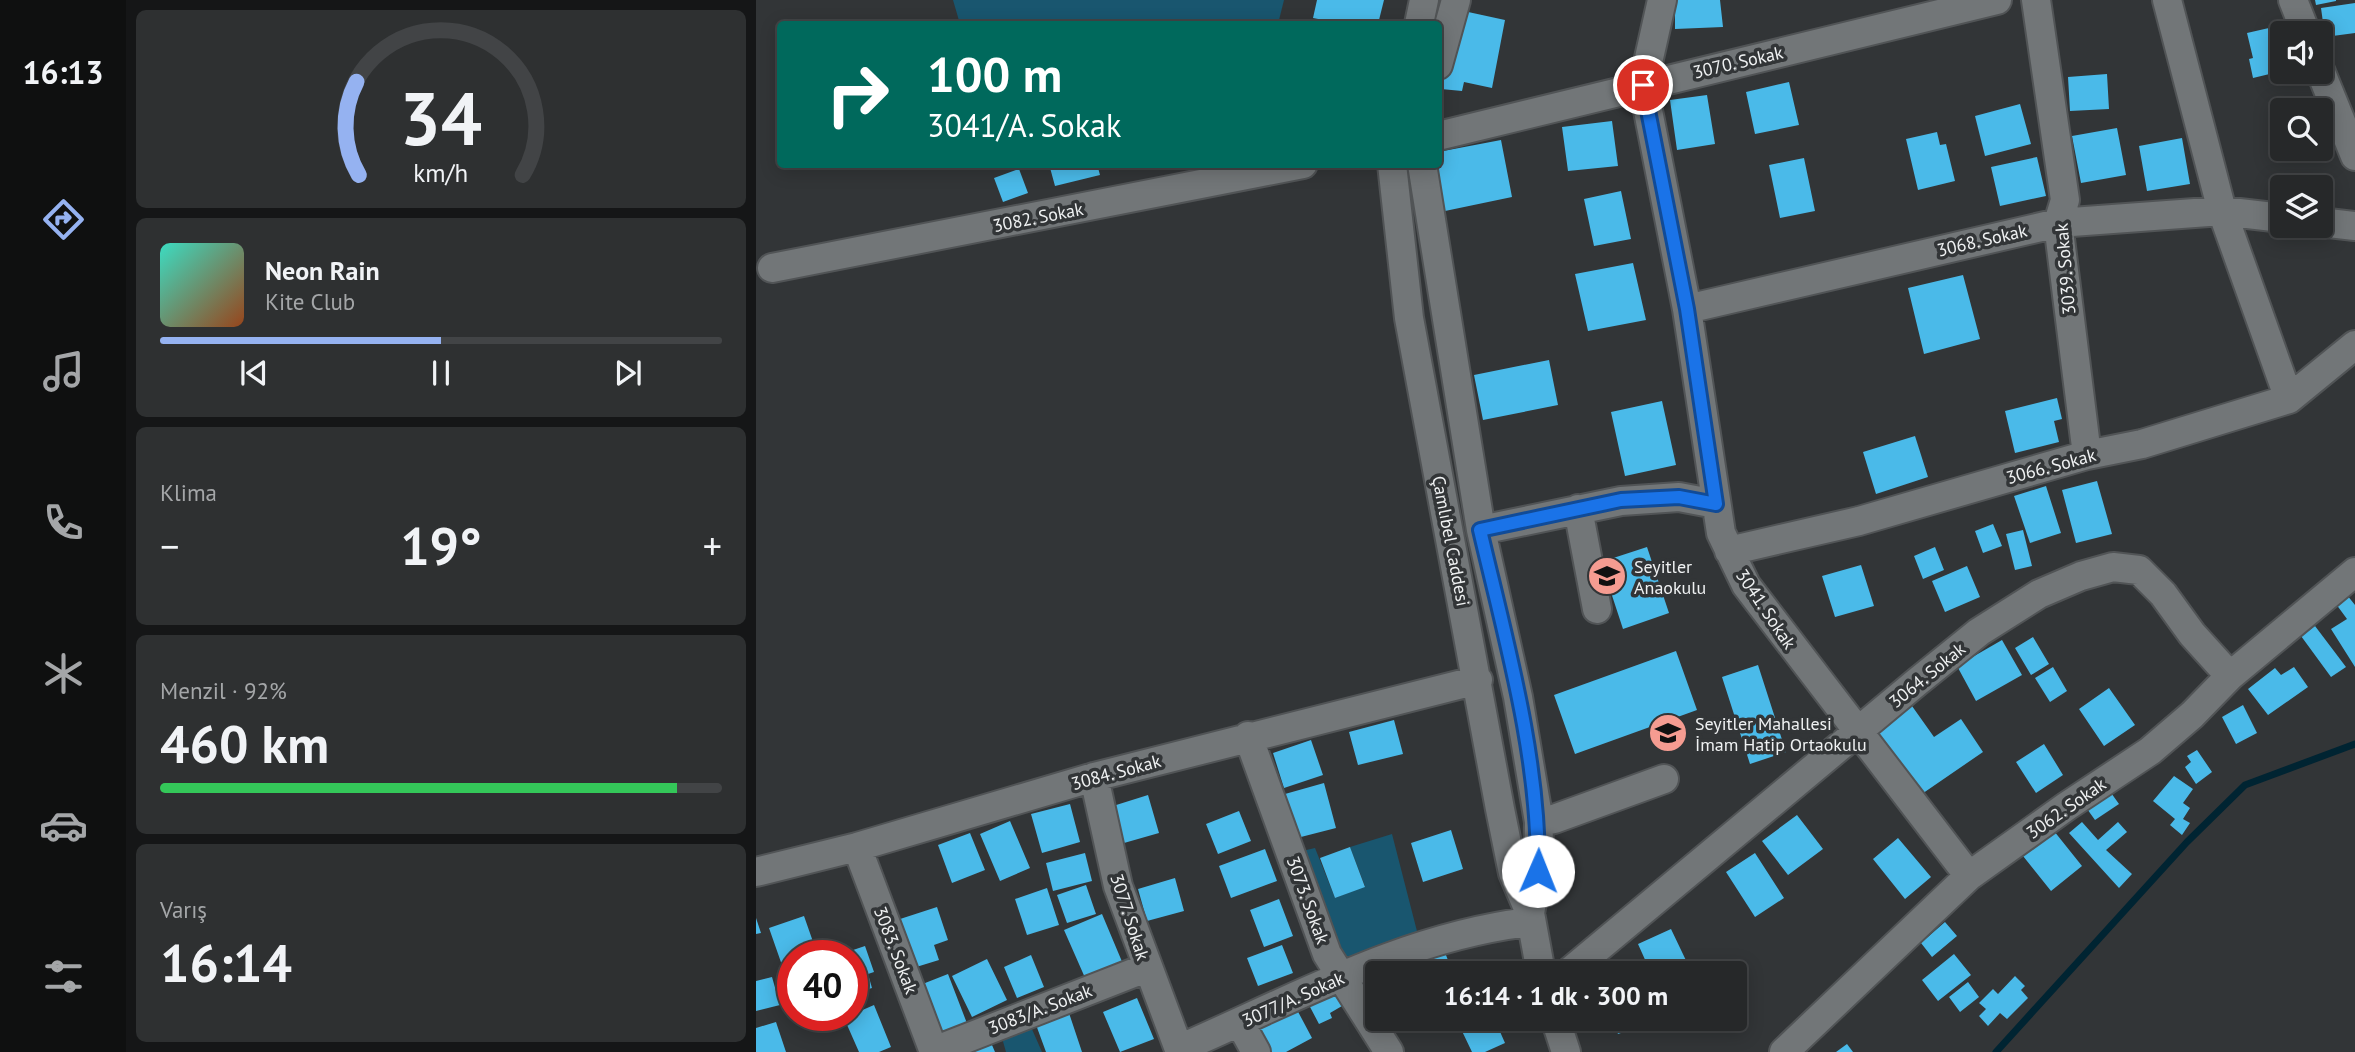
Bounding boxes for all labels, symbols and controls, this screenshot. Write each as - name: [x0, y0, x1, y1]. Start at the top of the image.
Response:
- map controls: [2270, 21, 2333, 238]
- button: sound: [2270, 21, 2333, 84]
- street label: 3070. Sokak: [1691, 40, 1786, 84]
- text: 100 m: [927, 42, 1062, 106]
- icon: right: [812, 49, 903, 140]
- text: 16:13: [22, 51, 104, 93]
- pin: [1613, 55, 1673, 115]
- icon: arrive: [1624, 66, 1662, 104]
- text: 34: [400, 72, 482, 166]
- button: search: [2270, 98, 2333, 161]
- text: 3041/A. Sokak: [927, 104, 1121, 146]
- text: km/h: [414, 157, 468, 189]
- button: layers: [2270, 175, 2333, 238]
- icon: directions: [39, 195, 88, 244]
- street label: 3082. Sokak: [991, 197, 1086, 237]
- street label: 3068. Sokak: [1935, 218, 2030, 262]
- street label: 3039. Sokak: [2050, 222, 2080, 316]
- text: Neon Rain: [265, 254, 380, 287]
- text: Kite Club: [265, 287, 355, 316]
- icon: music: [39, 347, 88, 396]
- icon: previous: [235, 354, 273, 392]
- icon: pause: [422, 354, 460, 392]
- icon: next: [609, 354, 647, 392]
- street label: 3066. Sokak: [2004, 443, 2099, 489]
- street label: Çamlıbel Caddesi: [1427, 474, 1475, 608]
- text: Klima: [160, 478, 217, 507]
- icon: phone: [39, 498, 88, 547]
- text: 19°: [400, 512, 482, 579]
- text: −: [160, 521, 179, 570]
- text: +: [703, 521, 722, 570]
- school or university icon: Seyitler Anaokulu: [1586, 555, 1628, 597]
- place label: Seyitler Anaokulu: [1634, 555, 1706, 599]
- street label: 3041. Sokak: [1731, 564, 1801, 654]
- street label: 3064. Sokak: [1884, 637, 1970, 713]
- icon: climate: [39, 649, 88, 698]
- text: Menzil · 92%: [160, 676, 287, 705]
- text: 460 km: [160, 710, 329, 777]
- school or university icon: Seyitler Mahallesi İmam Hatip Ortaokulu: [1647, 712, 1689, 754]
- place label: Seyitler Mahallesi İmam Hatip Ortaokulu: [1695, 712, 1867, 756]
- street label: 3084. Sokak: [1069, 749, 1164, 795]
- street label: 3062. Sokak: [2022, 772, 2111, 844]
- icon: car: [39, 801, 88, 850]
- position arrow: [1501, 834, 1575, 908]
- street label: 3073. Sokak: [1281, 853, 1335, 947]
- street label: 3077. Sokak: [1105, 871, 1155, 964]
- text: Varış: [160, 895, 207, 924]
- street label: 3083. Sokak: [869, 903, 923, 997]
- text: 16:14: [160, 929, 292, 996]
- speed limit sign: 40: [777, 940, 868, 1031]
- icon: filters: [39, 952, 88, 1001]
- street label: 3077/A. Sokak: [1238, 966, 1348, 1032]
- street label: 3083/A. Sokak: [985, 979, 1095, 1039]
- text: 16:14 · 1 dk · 300 m: [1444, 979, 1668, 1012]

